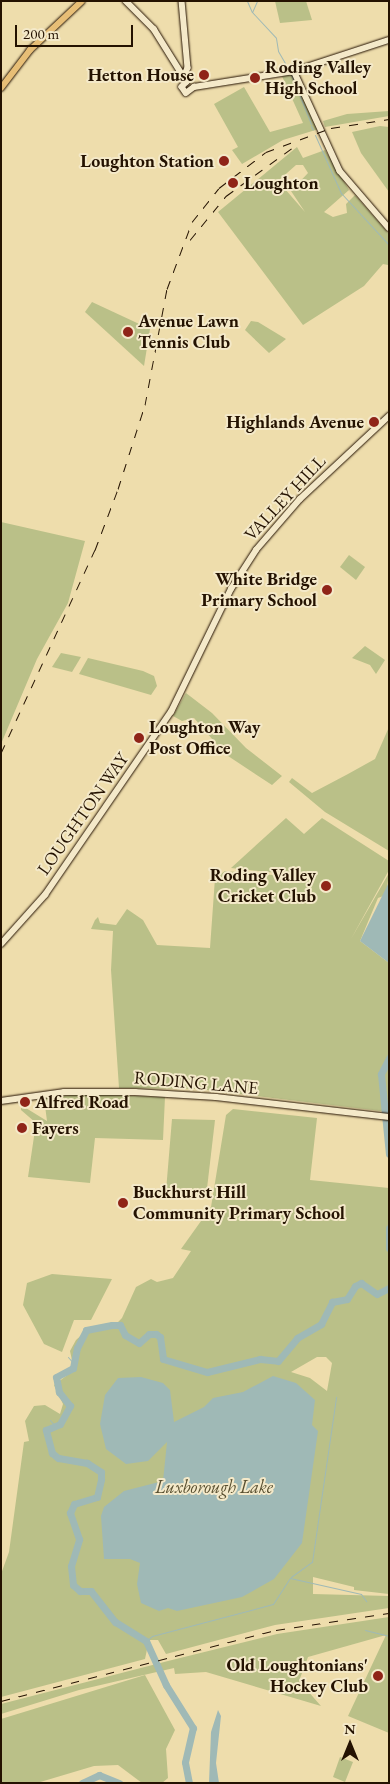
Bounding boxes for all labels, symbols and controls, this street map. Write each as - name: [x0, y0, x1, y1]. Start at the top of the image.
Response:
- scale bar: [18, 15, 135, 47]
- text: 200 m: [23, 24, 59, 43]
- place label: Roding Valley High School: [265, 57, 371, 100]
- place label: Hetton House: [88, 64, 194, 86]
- marker: Hetton House: [198, 69, 210, 81]
- marker: Roding Valley High School: [249, 72, 261, 84]
- place label: Loughton Station: [80, 150, 214, 172]
- marker: Loughton Station: [218, 155, 230, 167]
- place label: Loughton: [244, 172, 319, 194]
- marker: Loughton: [226, 176, 240, 190]
- place label: Avenue Lawn Tennis Club: [138, 311, 239, 354]
- marker: Avenue Lawn Tennis Club: [122, 326, 134, 338]
- place label: Highlands Avenue: [226, 411, 364, 433]
- marker: Highlands Avenue: [368, 416, 380, 428]
- street label: VALLEY HILL: [240, 451, 330, 545]
- place label: White Bridge Primary School: [201, 569, 317, 612]
- marker: White Bridge Primary School: [321, 584, 333, 596]
- place label: Loughton Way Post Office: [149, 717, 260, 760]
- marker: Loughton Way Post Office: [133, 732, 145, 744]
- street label: LOUGHTON WAY: [33, 749, 133, 879]
- place label: Roding Valley Cricket Club: [210, 865, 316, 908]
- marker: Roding Valley Cricket Club: [320, 880, 332, 892]
- street label: RODING LANE: [133, 1067, 259, 1099]
- place label: Alfred Road: [35, 1091, 129, 1113]
- marker: Alfred Road: [19, 1096, 31, 1108]
- place label: Fayers: [32, 1117, 79, 1139]
- marker: Fayers: [16, 1122, 28, 1134]
- place label: Buckhurst Hill Community Primary School: [133, 1182, 345, 1224]
- marker: Buckhurst Hill Community Primary School: [117, 1197, 129, 1209]
- park label: Luxborough Lake: [155, 1476, 273, 1498]
- place label: Old Loughtonians' Hockey Club: [227, 1655, 368, 1698]
- marker: Old Loughtonians' Hockey Club: [372, 1670, 384, 1682]
- north arrow: [325, 1719, 375, 1769]
- text: N: [344, 1720, 356, 1738]

